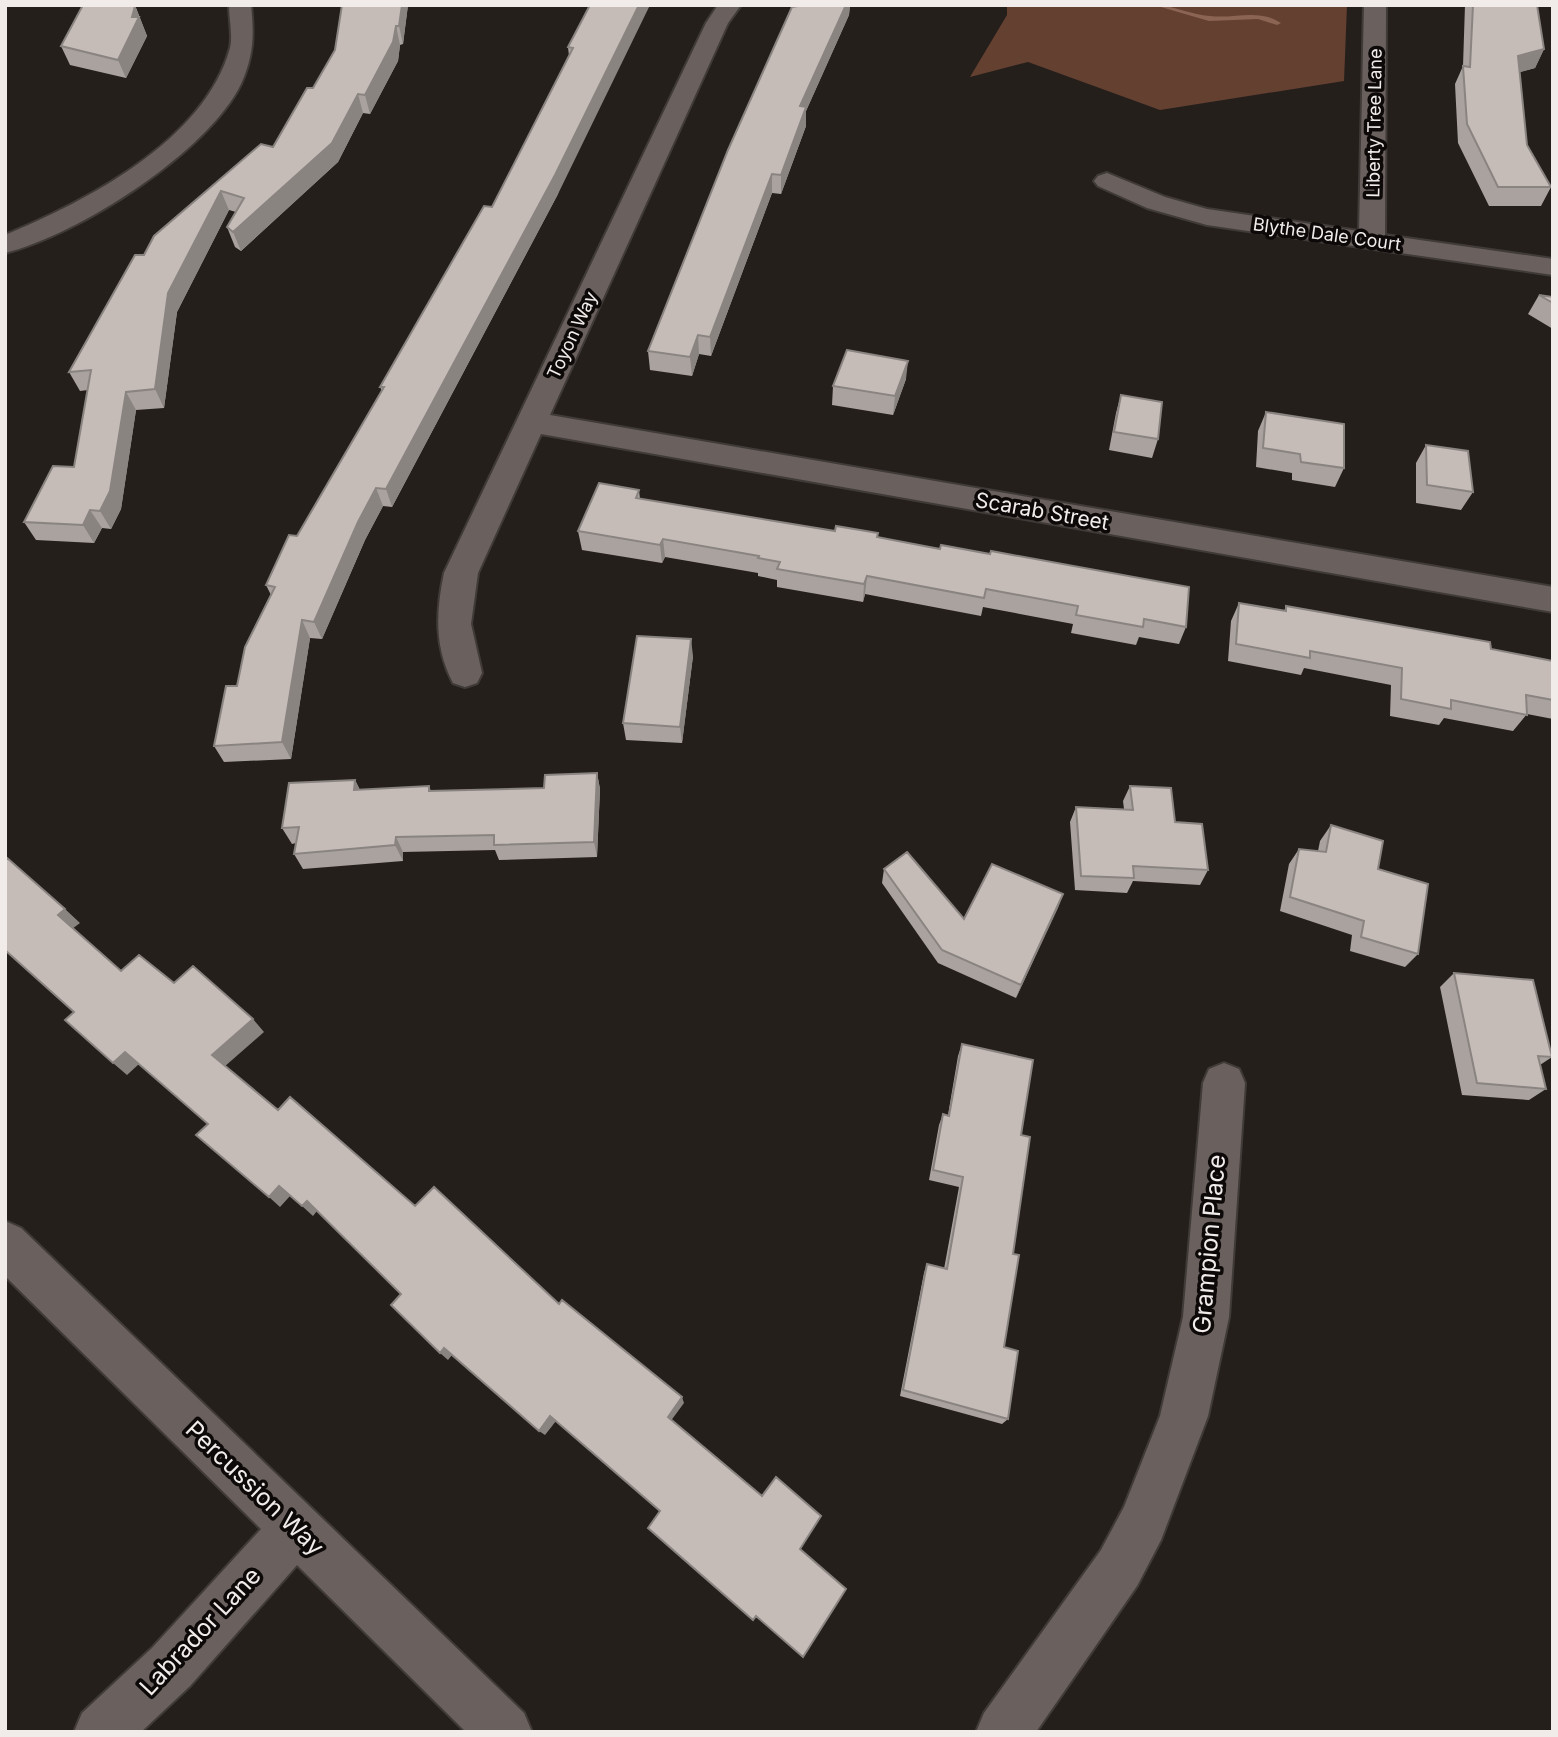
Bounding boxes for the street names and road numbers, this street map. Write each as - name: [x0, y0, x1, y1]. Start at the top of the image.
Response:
- street label: Liberty Tree Lane: [1362, 48, 1386, 198]
- street label: Blythe Dale Court: [1252, 213, 1402, 255]
- street label: Toyon Way: [543, 288, 601, 382]
- street label: Scarab Street: [973, 487, 1111, 535]
- street label: Grampion Place: [1187, 1153, 1231, 1335]
- street label: Percussion Way: [180, 1415, 330, 1561]
- street label: Labrador Lane: [133, 1561, 267, 1701]

